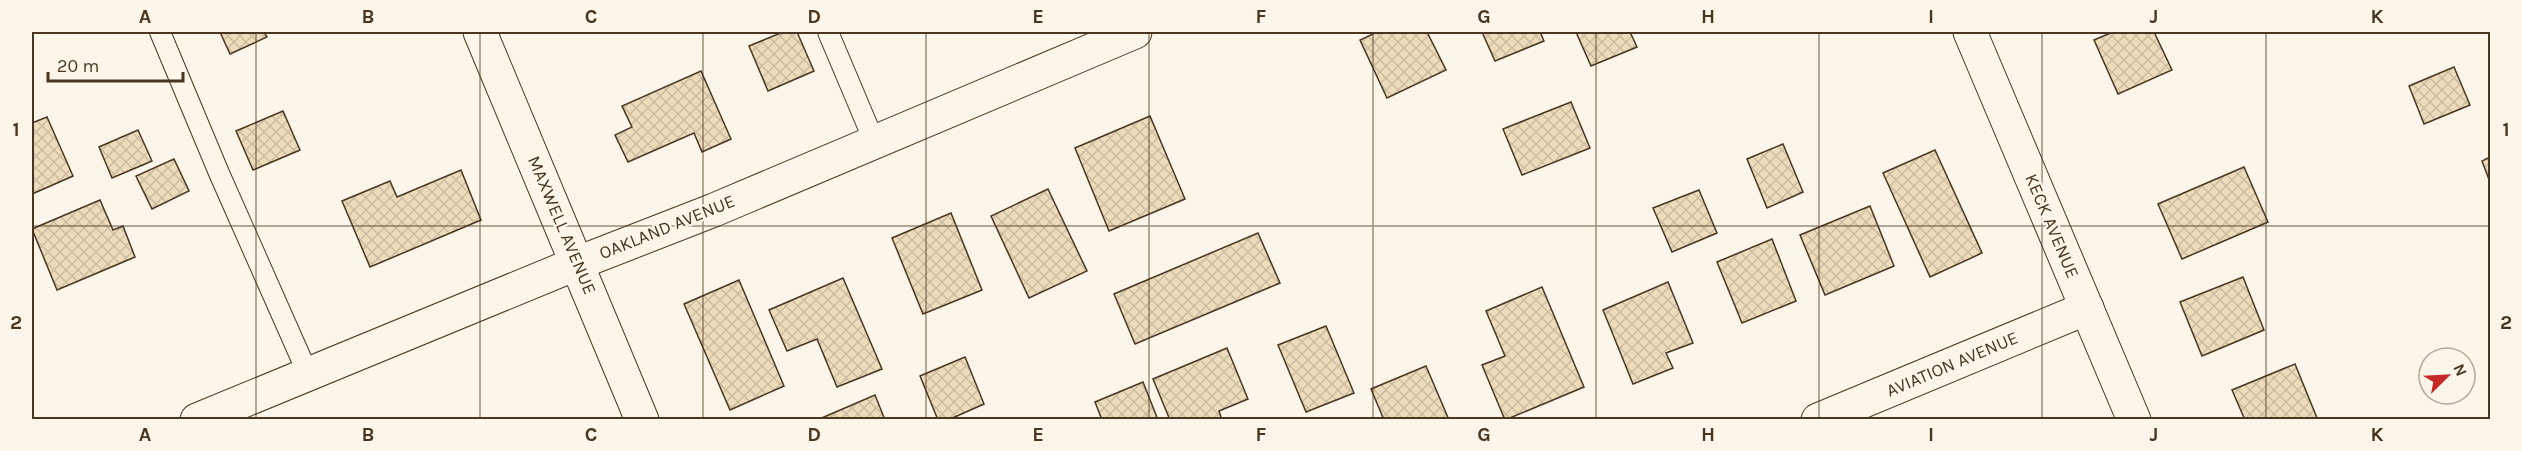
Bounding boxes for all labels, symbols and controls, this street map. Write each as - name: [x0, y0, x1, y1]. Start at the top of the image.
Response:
- text: A: [139, 5, 152, 28]
- text: B: [362, 5, 374, 28]
- text: C: [585, 5, 597, 28]
- text: D: [807, 5, 821, 28]
- text: E: [1032, 5, 1044, 28]
- text: F: [1256, 5, 1267, 28]
- text: G: [1477, 5, 1491, 28]
- text: H: [1701, 5, 1715, 28]
- text: I: [1928, 5, 1934, 28]
- text: J: [2150, 5, 2158, 28]
- text: K: [2370, 5, 2384, 28]
- scale bar: [48, 45, 183, 83]
- text: 20 m: [57, 55, 99, 77]
- text: 1: [12, 118, 20, 141]
- text: 1: [2502, 118, 2510, 141]
- street label: MAXWELL AVENUE: [523, 152, 601, 298]
- street label: KECK AVENUE: [2020, 170, 2084, 282]
- street label: OAKLAND AVENUE: [596, 190, 738, 264]
- text: 2: [10, 311, 22, 334]
- text: 2: [2500, 311, 2512, 334]
- street label: AVIATION AVENUE: [1883, 326, 2021, 402]
- north arrow: [2417, 346, 2477, 406]
- text: N: [2449, 361, 2471, 379]
- text: A: [139, 423, 152, 446]
- text: B: [362, 423, 374, 446]
- text: C: [585, 423, 597, 446]
- text: D: [807, 423, 821, 446]
- text: E: [1032, 423, 1044, 446]
- text: F: [1256, 423, 1267, 446]
- text: G: [1477, 423, 1491, 446]
- text: H: [1701, 423, 1715, 446]
- text: I: [1928, 423, 1934, 446]
- text: J: [2150, 423, 2158, 446]
- text: K: [2370, 423, 2384, 446]

